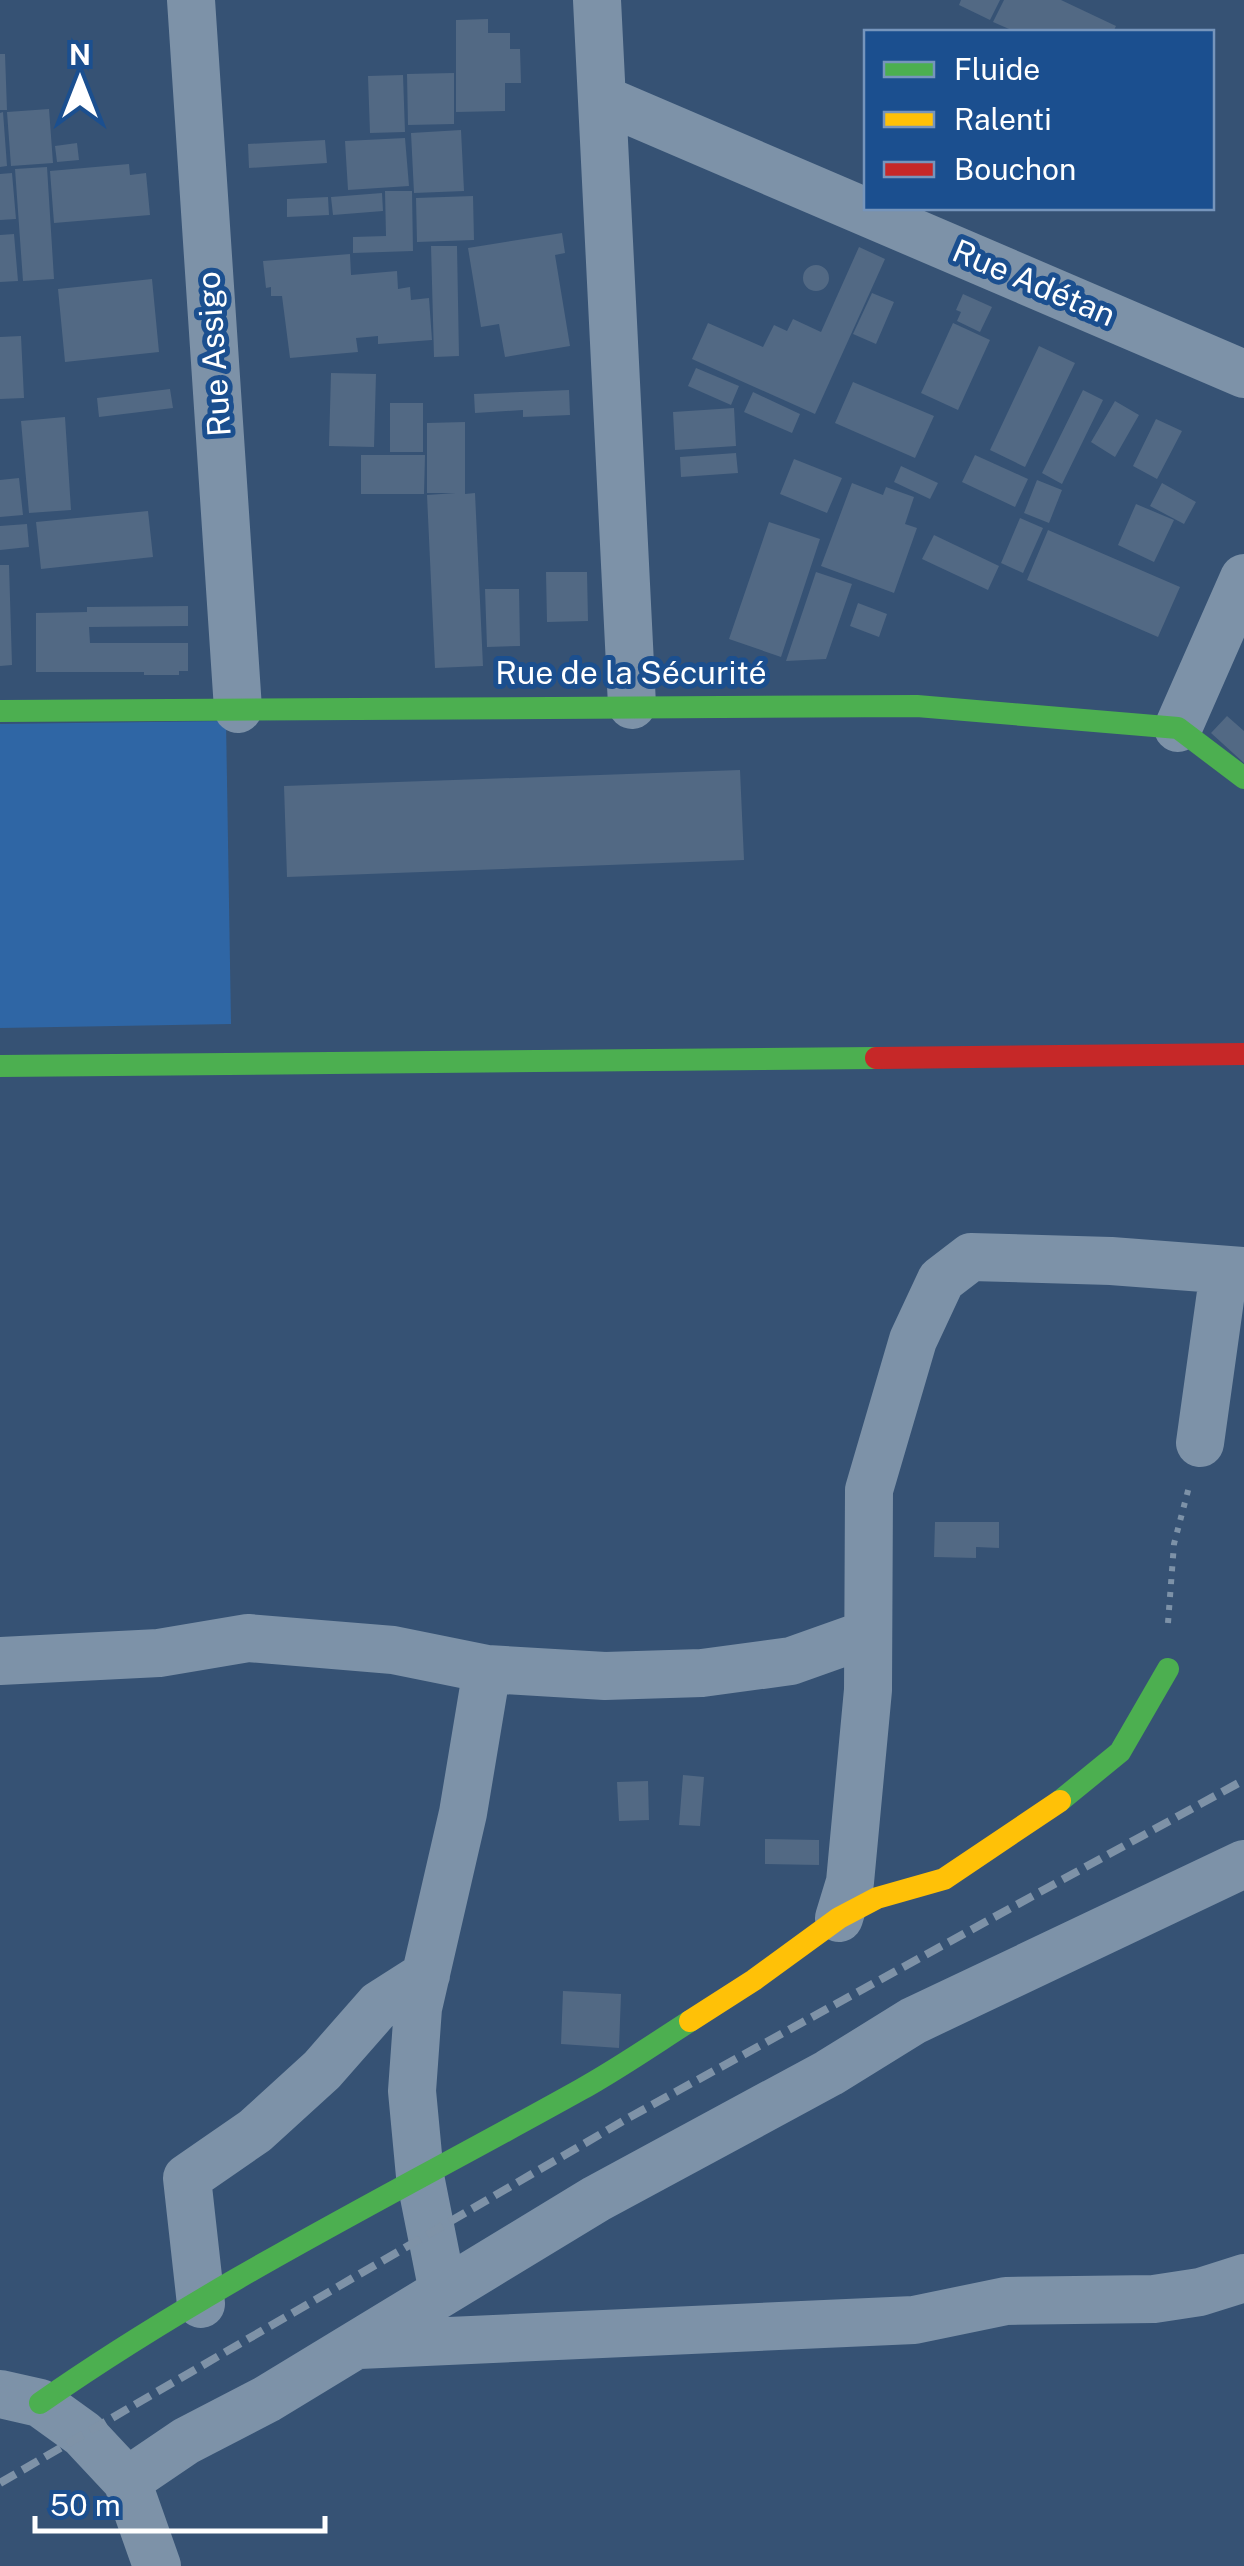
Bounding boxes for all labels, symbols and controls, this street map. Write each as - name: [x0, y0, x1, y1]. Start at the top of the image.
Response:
- north arrow: [30, 30, 130, 130]
- legend: [864, 30, 1214, 210]
- text: N: [69, 38, 91, 71]
- text: Fluide: [954, 51, 1040, 87]
- text: Ralenti: [954, 101, 1052, 137]
- text: Bouchon: [954, 151, 1076, 187]
- street label: Rue Adétan: [947, 232, 1121, 333]
- street label: Rue Assigo: [189, 270, 238, 438]
- street label: Rue de la Sécurité: [495, 654, 767, 691]
- scale bar: [35, 2471, 325, 2533]
- text: 50 m: [50, 2487, 121, 2523]

